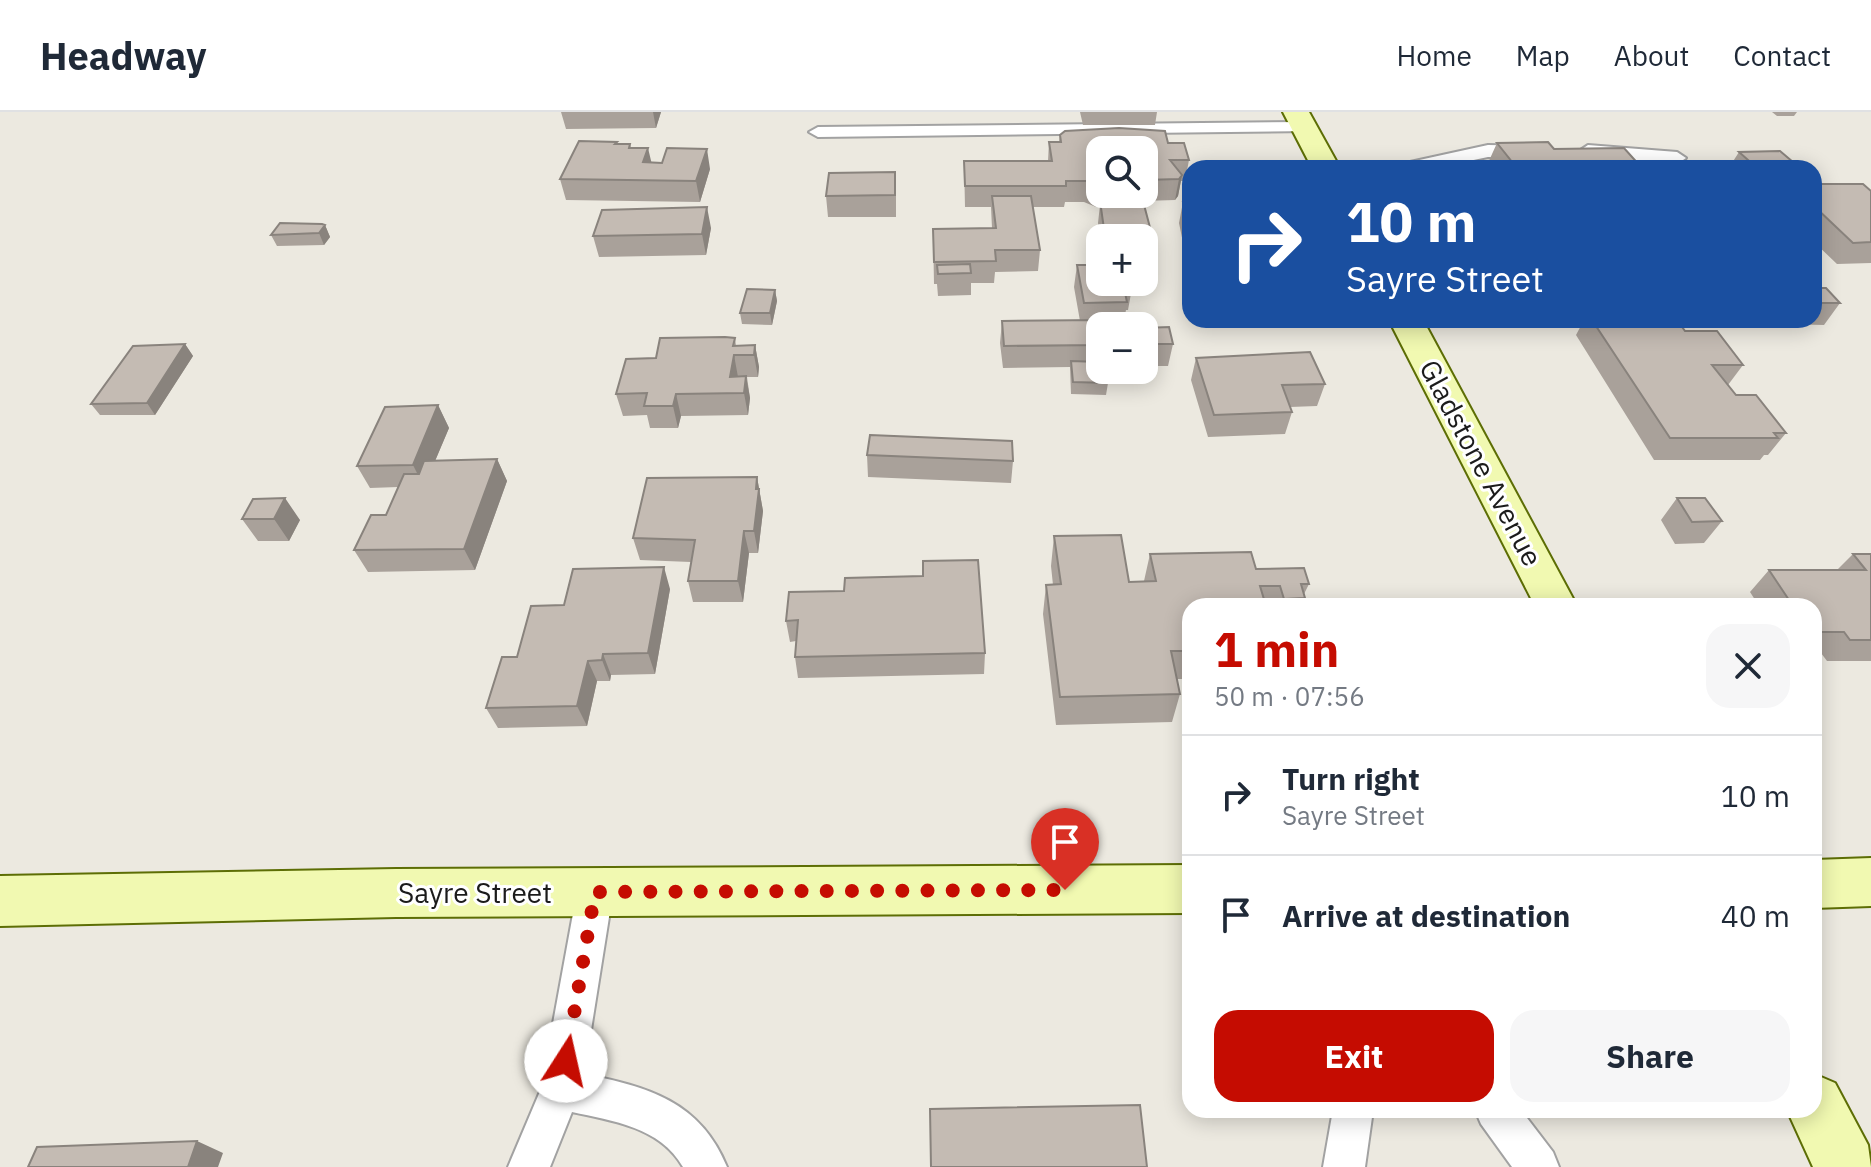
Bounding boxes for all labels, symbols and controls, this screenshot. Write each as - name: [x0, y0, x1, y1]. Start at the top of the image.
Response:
- text: Headway: [40, 31, 207, 80]
- text: Home: [1396, 37, 1472, 74]
- text: Map: [1516, 37, 1570, 74]
- text: About: [1614, 37, 1689, 74]
- text: Contact: [1733, 37, 1831, 74]
- map controls: [1086, 136, 1158, 384]
- button: search: [1086, 136, 1158, 208]
- text: 10 m: [1346, 185, 1476, 257]
- icon: right: [1214, 192, 1318, 296]
- button: +: [1086, 224, 1158, 296]
- text: Sayre Street: [1346, 255, 1544, 302]
- button: −: [1086, 312, 1158, 384]
- street label: Gladstone Avenue: [1411, 353, 1551, 572]
- text: 1 min: [1214, 618, 1339, 680]
- button: close: [1706, 624, 1790, 708]
- text: 50 m · 07:56: [1214, 679, 1365, 713]
- text: Turn right: [1282, 759, 1420, 798]
- icon: right: [1214, 773, 1258, 817]
- text: 10 m: [1721, 776, 1790, 815]
- text: Sayre Street: [1282, 798, 1425, 832]
- pin: [1031, 808, 1099, 890]
- icon: arrive: [1043, 820, 1087, 864]
- street label: Sayre Street: [398, 874, 552, 911]
- icon: arrive: [1214, 893, 1258, 937]
- text: Arrive at destination: [1282, 896, 1570, 935]
- text: 40 m: [1721, 896, 1790, 935]
- button: Exit: [1214, 1010, 1494, 1102]
- button: Share: [1510, 1010, 1790, 1102]
- position arrow: [524, 1019, 608, 1103]

